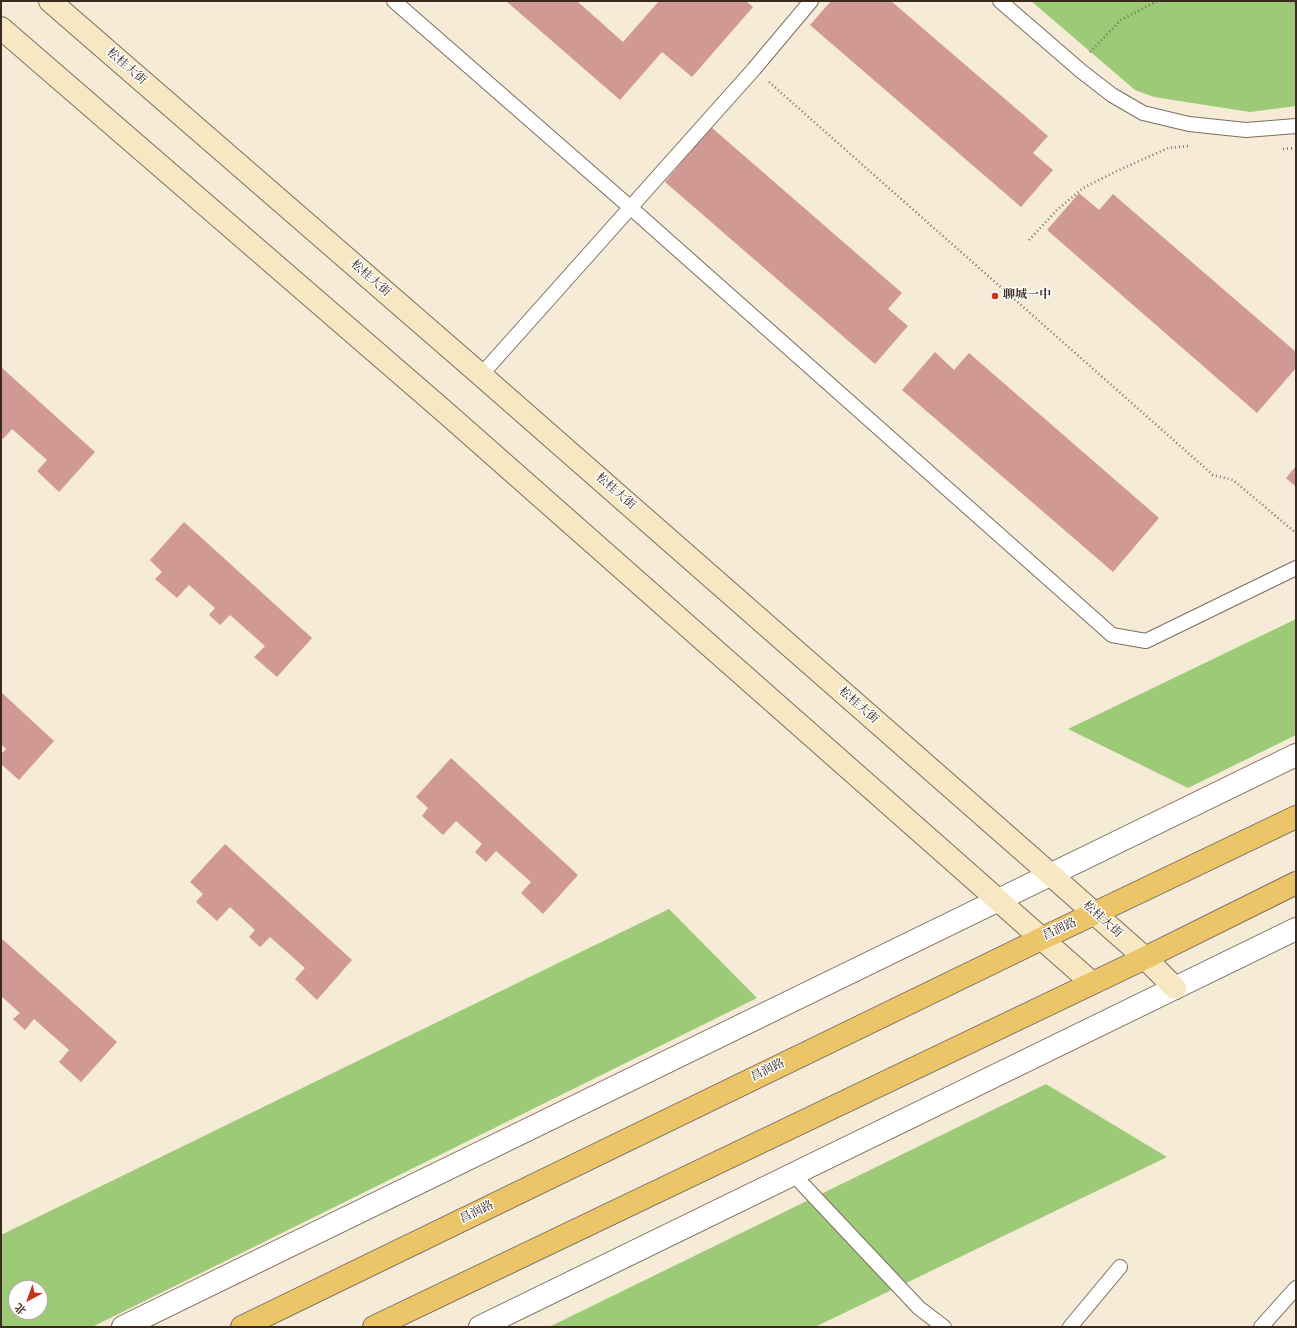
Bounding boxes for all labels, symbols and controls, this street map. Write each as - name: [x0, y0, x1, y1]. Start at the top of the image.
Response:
- street label: 松桂大街: [103, 46, 149, 88]
- street label: 松桂大街: [347, 258, 393, 300]
- place label: 聊城一中: [1003, 289, 1051, 303]
- marker: 聊城一中: [990, 291, 1000, 301]
- street label: 松桂大街: [592, 471, 638, 513]
- street label: 松桂大街: [835, 685, 881, 727]
- street label: 松桂大街: [1079, 899, 1125, 941]
- street label: 昌润路: [1041, 916, 1079, 944]
- street label: 昌润路: [749, 1057, 787, 1085]
- street label: 昌润路: [458, 1199, 496, 1227]
- north arrow: [8, 1280, 48, 1320]
- text: 北: [12, 1299, 30, 1317]

